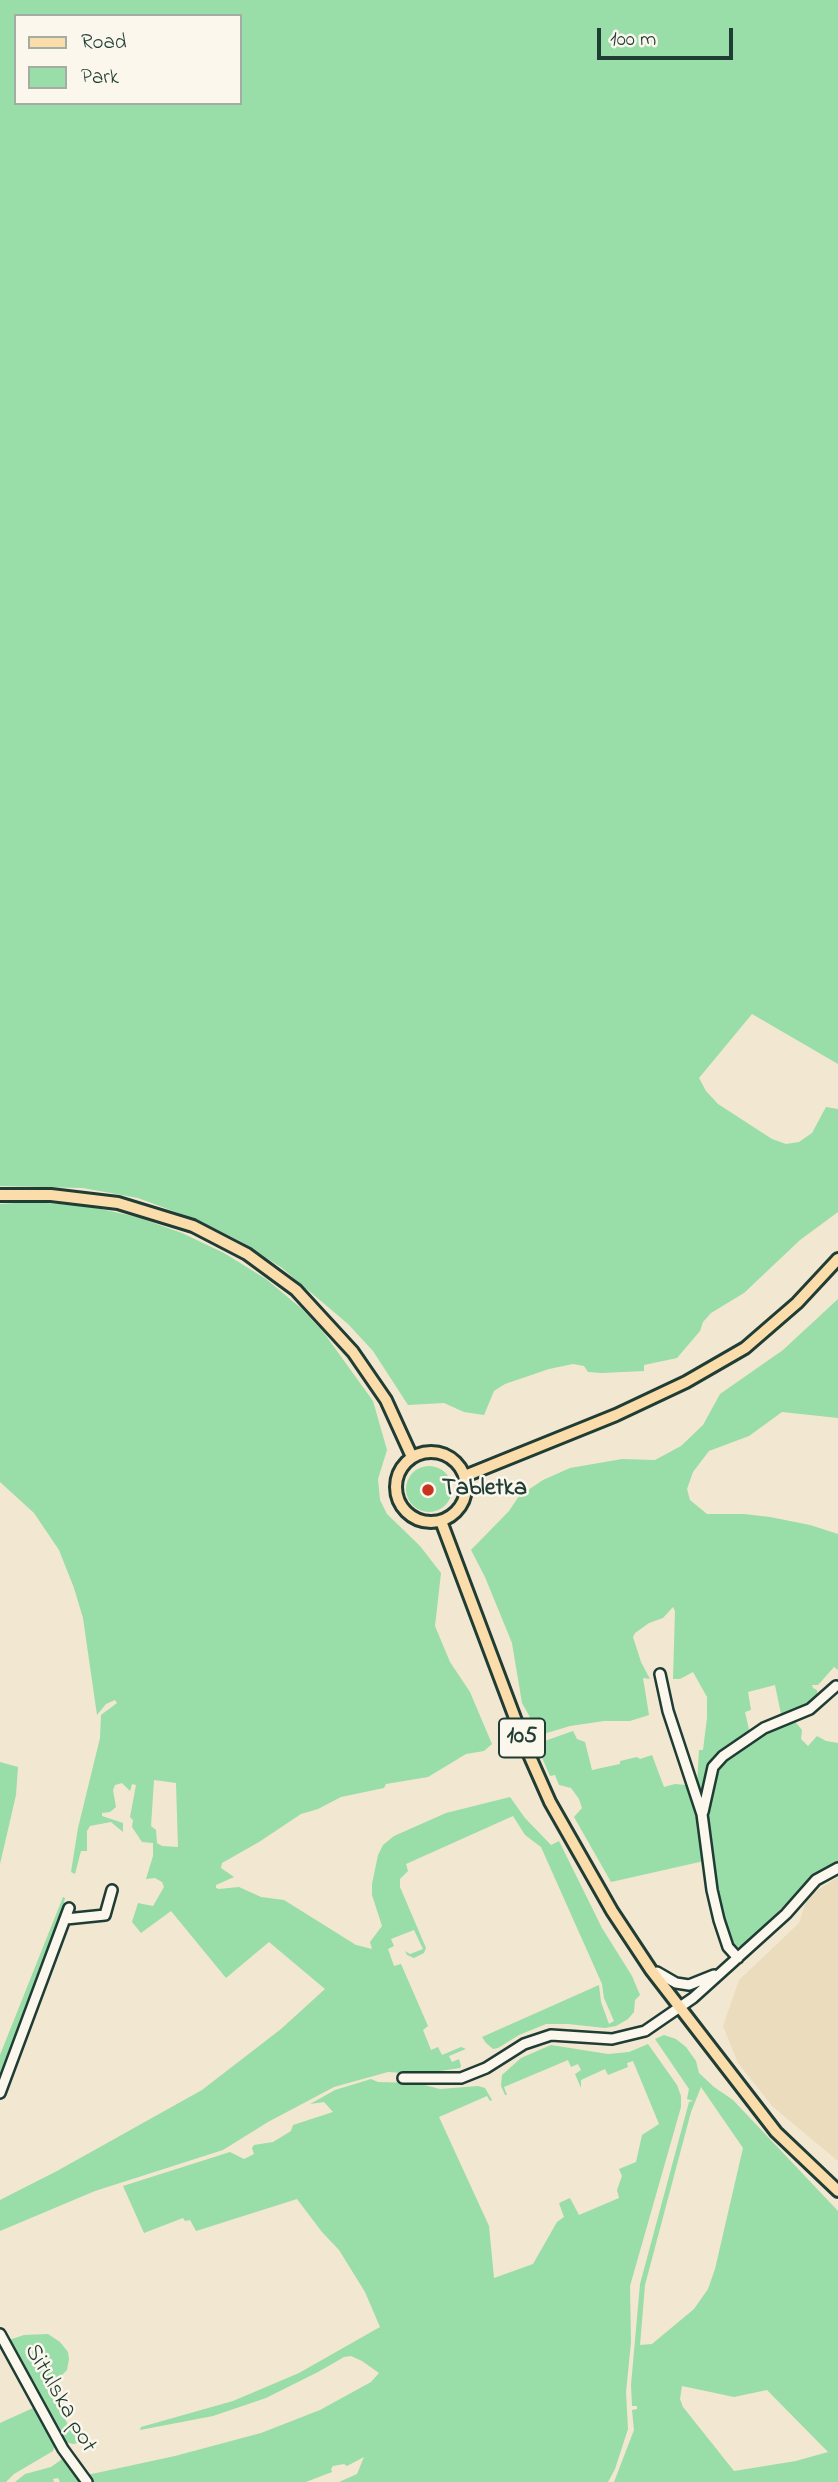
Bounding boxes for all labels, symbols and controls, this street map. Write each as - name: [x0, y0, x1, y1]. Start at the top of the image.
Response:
- legend: [14, 14, 242, 105]
- scale bar: [600, 14, 736, 58]
- text: 100 m: [610, 25, 656, 55]
- text: Road: [81, 28, 127, 58]
- text: Park: [81, 63, 119, 93]
- place label: Tabletka: [442, 1476, 527, 1504]
- marker: Tabletka: [420, 1482, 436, 1498]
- road number: 105: [499, 1718, 545, 1758]
- street label: Situlska pot: [16, 2340, 102, 2458]

